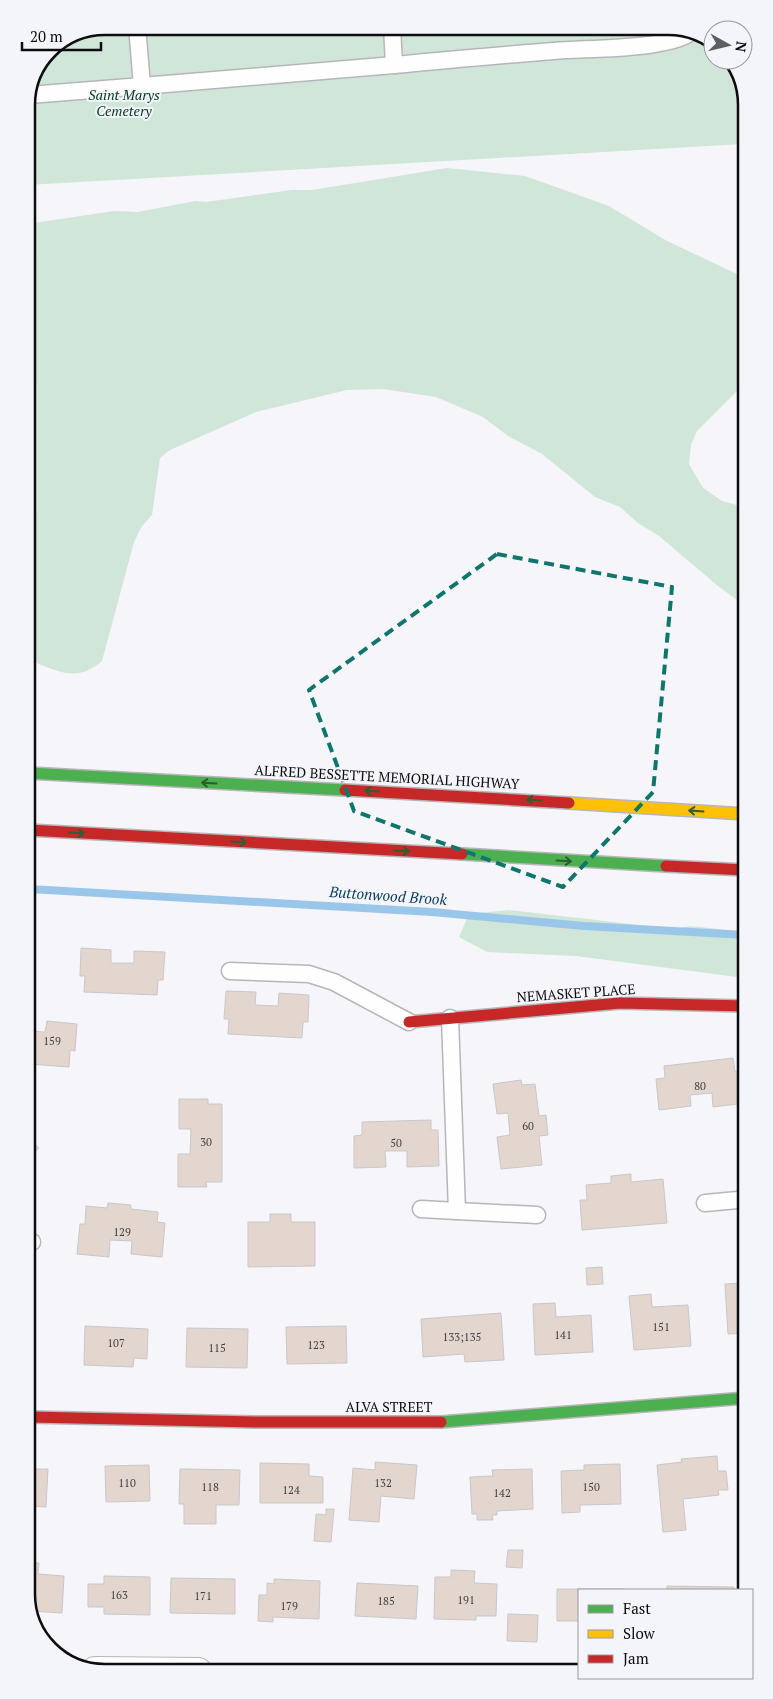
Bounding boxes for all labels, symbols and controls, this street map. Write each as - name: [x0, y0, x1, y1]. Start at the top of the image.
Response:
- scale bar: [22, 20, 101, 52]
- north arrow: [703, 20, 753, 70]
- text: 20 m: [30, 26, 63, 46]
- text: N: [731, 40, 752, 54]
- park label: Saint Marys Cemetery: [88, 85, 160, 120]
- street label: ALFRED BESSETTE MEMORIAL HIGHWAY: [254, 760, 521, 793]
- one-way arrow: [201, 779, 217, 788]
- one-way arrow: [364, 786, 380, 795]
- one-way arrow: [526, 796, 542, 805]
- one-way arrow: [688, 806, 704, 815]
- one-way arrow: [69, 828, 85, 837]
- one-way arrow: [231, 838, 247, 847]
- one-way arrow: [393, 847, 409, 856]
- one-way arrow: [556, 856, 572, 865]
- water label: Buttonwood Brook: [328, 881, 448, 909]
- street label: NEMASKET PLACE: [516, 979, 636, 1006]
- house number: 159: [43, 1034, 61, 1048]
- house number: 80: [694, 1079, 706, 1093]
- house number: 60: [522, 1119, 534, 1133]
- house number: 30: [200, 1135, 212, 1149]
- house number: 50: [390, 1136, 402, 1150]
- house number: 129: [113, 1225, 131, 1239]
- house number: 151: [652, 1320, 670, 1334]
- house number: 141: [554, 1328, 572, 1342]
- house number: 133;135: [443, 1330, 482, 1344]
- house number: 107: [107, 1336, 125, 1350]
- house number: 123: [307, 1338, 325, 1352]
- house number: 115: [208, 1341, 226, 1355]
- street label: ALVA STREET: [346, 1397, 433, 1416]
- house number: 110: [118, 1476, 136, 1490]
- house number: 132: [374, 1476, 392, 1490]
- house number: 118: [201, 1480, 219, 1494]
- house number: 150: [582, 1480, 600, 1494]
- house number: 124: [282, 1483, 300, 1497]
- house number: 142: [493, 1486, 511, 1500]
- house number: 163: [110, 1588, 128, 1602]
- house number: 171: [194, 1589, 212, 1603]
- legend: [578, 1589, 753, 1679]
- house number: 191: [457, 1593, 475, 1607]
- house number: 185: [377, 1594, 395, 1608]
- text: Fast: [623, 1598, 651, 1618]
- house number: 179: [280, 1599, 298, 1613]
- text: Slow: [623, 1623, 656, 1643]
- text: Jam: [623, 1648, 649, 1668]

